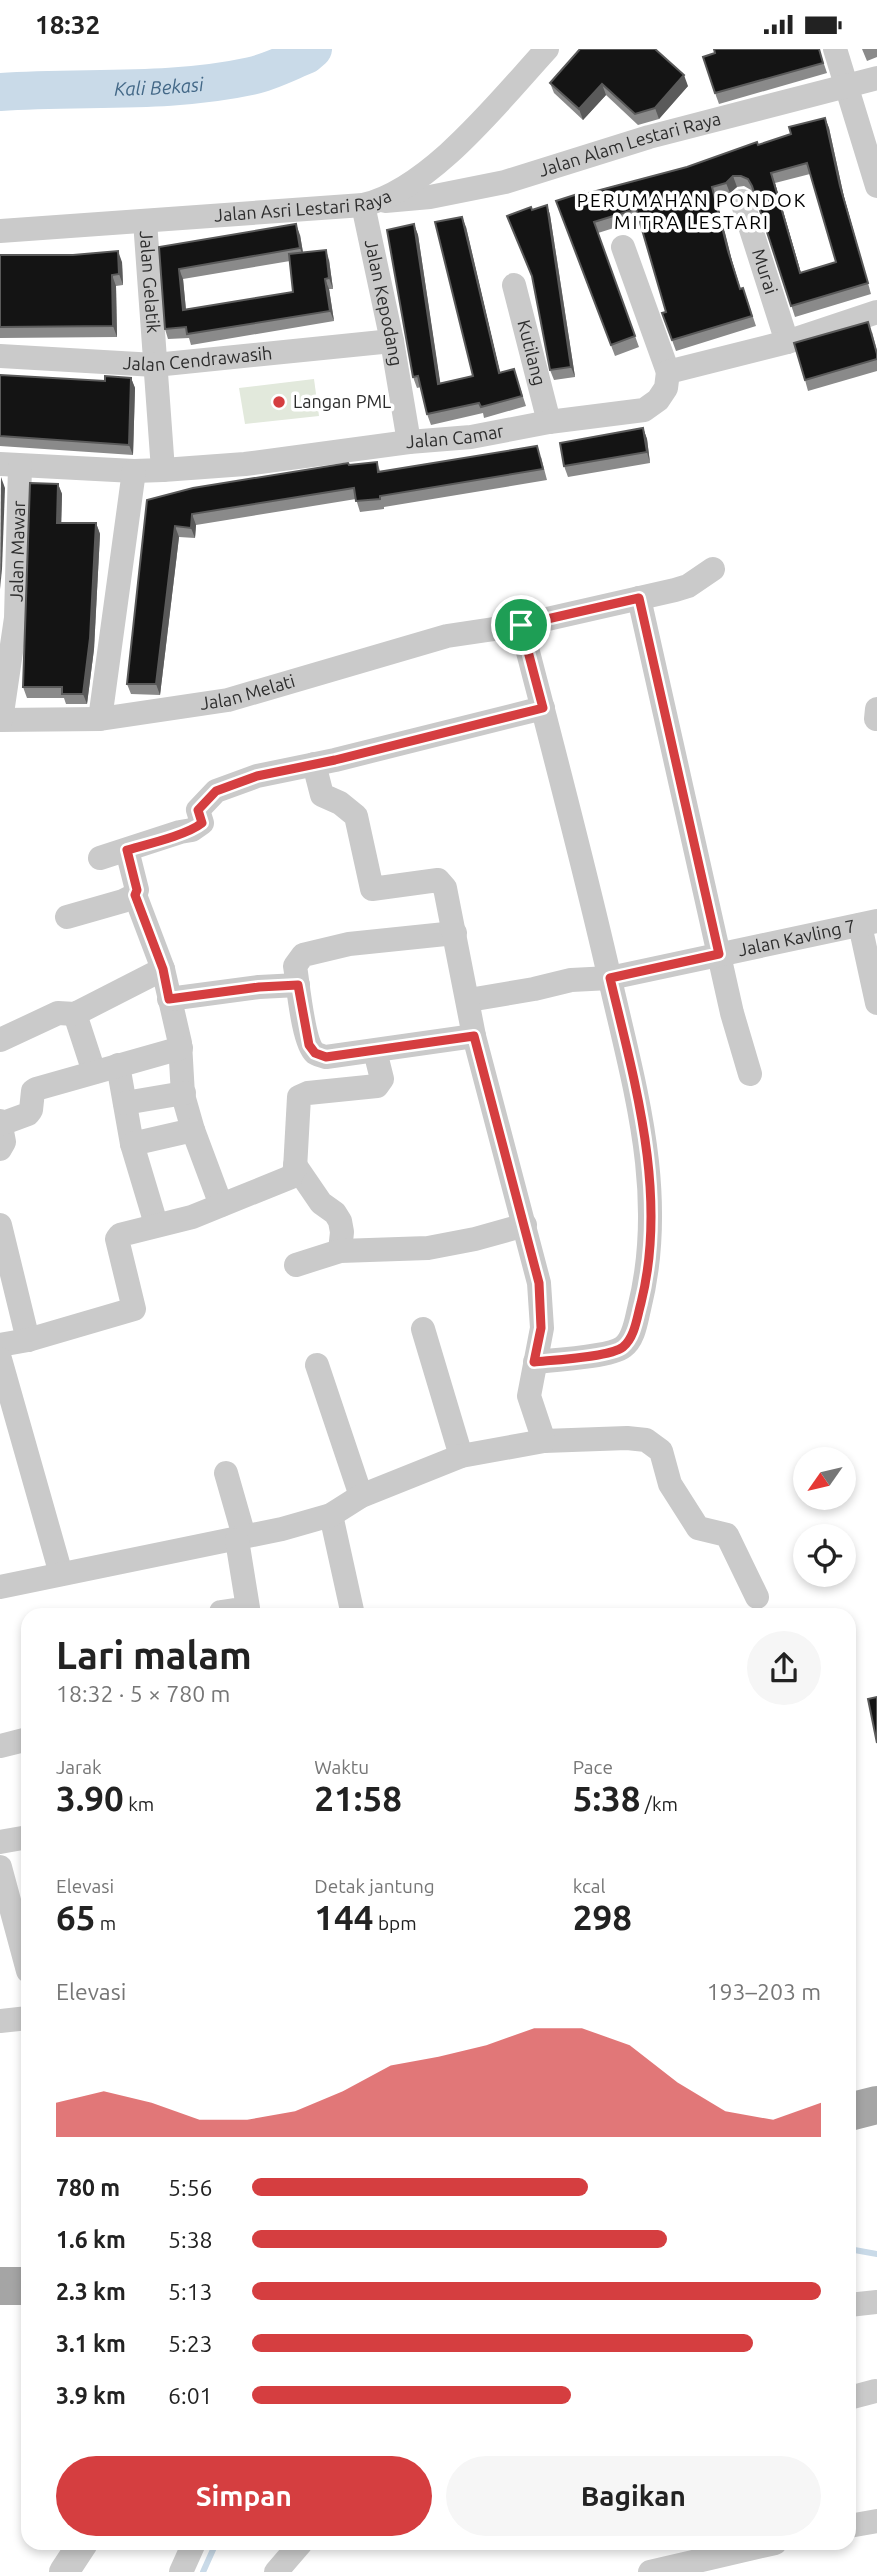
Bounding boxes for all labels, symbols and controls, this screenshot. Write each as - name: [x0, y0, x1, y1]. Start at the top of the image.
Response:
- text: 18:32: [35, 10, 100, 39]
- water label: Kali Bekasi: [114, 73, 206, 100]
- street label: Jalan Alam Lestari Raya: [536, 108, 723, 180]
- street label: Jalan Asri Lestari Raya: [213, 185, 394, 225]
- district label: PERUMAHAN PONDOK MITRA LESTARI: [577, 189, 807, 233]
- street label: Jalan Gelatik: [137, 230, 164, 334]
- street label: Jalan Kepodang: [362, 238, 407, 367]
- street label: Murai: [749, 246, 782, 296]
- street label: Kutilang: [514, 317, 550, 388]
- street label: Jalan Cendrawasih: [122, 342, 273, 374]
- place label: Langan PML: [293, 391, 391, 411]
- marker: Langan PML: [271, 394, 287, 410]
- street label: Jalan Camar: [405, 420, 505, 451]
- street label: Jalan Mawar: [5, 500, 28, 602]
- pin: [491, 595, 551, 655]
- icon: arrive: [502, 606, 540, 644]
- street label: Jalan Melati: [198, 670, 297, 713]
- street label: Jalan Kavling 7: [736, 915, 857, 959]
- north arrow: [793, 1447, 856, 1510]
- map controls: [793, 1447, 856, 1587]
- button: locate: [793, 1524, 856, 1587]
- button: share: [747, 1631, 821, 1705]
- text: Lari malam: [56, 1634, 252, 1676]
- text: 18:32 · 5 × 780 m: [56, 1681, 230, 1706]
- text: Jarak: [56, 1756, 102, 1778]
- text: Waktu: [314, 1756, 369, 1778]
- text: Pace: [573, 1756, 613, 1778]
- text: 3.90: [56, 1778, 124, 1818]
- text: 21:58: [314, 1778, 402, 1818]
- text: 5:38: [573, 1778, 641, 1818]
- text: km: [124, 1793, 154, 1815]
- text: /km: [641, 1793, 678, 1815]
- text: Elevasi: [56, 1875, 114, 1897]
- text: Detak jantung: [314, 1875, 435, 1897]
- text: kcal: [573, 1875, 605, 1897]
- text: 65: [56, 1897, 95, 1937]
- text: 144: [314, 1897, 374, 1937]
- text: 298: [573, 1897, 632, 1937]
- text: m: [95, 1912, 116, 1934]
- text: bpm: [374, 1912, 417, 1934]
- text: Elevasi: [56, 1979, 126, 2004]
- text: 193–203 m: [707, 1979, 821, 2004]
- text: 780 m: [56, 2175, 120, 2200]
- text: 5:56: [168, 2175, 213, 2200]
- text: 1.6 km: [56, 2227, 126, 2252]
- text: 5:38: [168, 2227, 213, 2252]
- text: 2.3 km: [56, 2279, 126, 2304]
- text: 5:13: [168, 2279, 213, 2304]
- text: 3.1 km: [56, 2331, 126, 2356]
- text: 5:23: [168, 2331, 213, 2356]
- text: 3.9 km: [56, 2383, 126, 2408]
- text: 6:01: [168, 2383, 213, 2408]
- button: Simpan: [56, 2456, 432, 2536]
- button: Bagikan: [446, 2456, 821, 2536]

